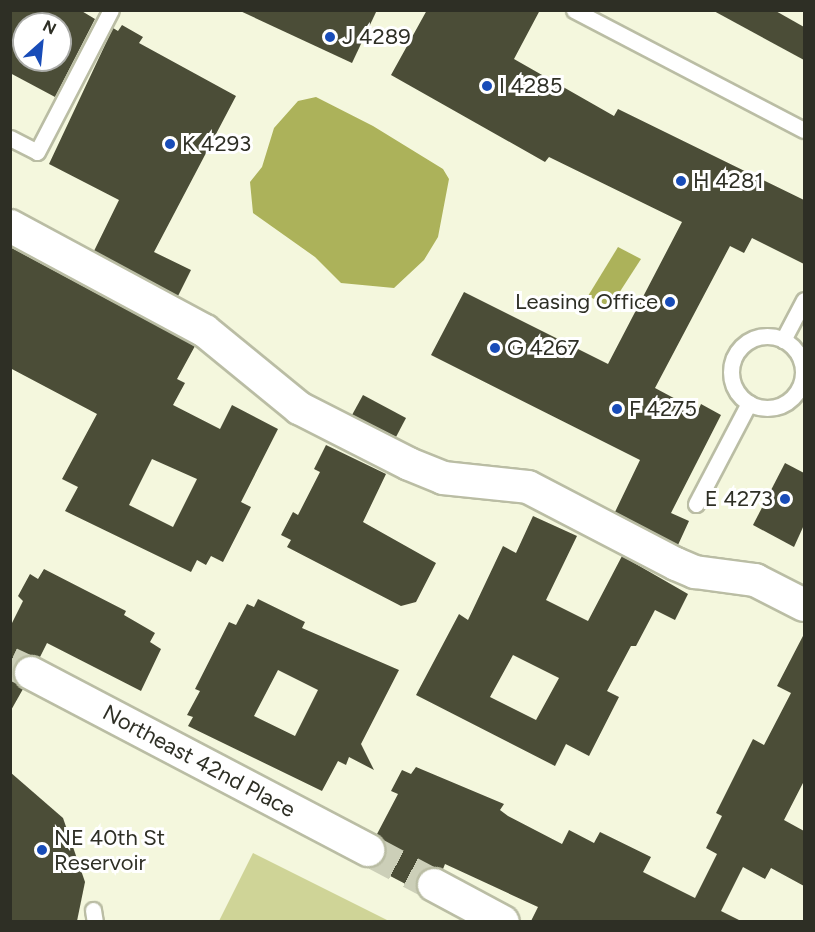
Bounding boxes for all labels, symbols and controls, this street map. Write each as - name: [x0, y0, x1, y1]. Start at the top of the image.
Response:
- north arrow: [12, 12, 72, 72]
- text: N: [40, 16, 59, 39]
- place label: J 4289: [342, 24, 411, 50]
- marker: J 4289: [323, 30, 337, 44]
- place label: I 4285: [499, 73, 563, 99]
- marker: I 4285: [480, 79, 494, 93]
- place label: K 4293: [182, 131, 251, 157]
- marker: K 4293: [163, 137, 177, 151]
- place label: H 4281: [693, 168, 764, 194]
- marker: H 4281: [674, 174, 688, 188]
- place label: Leasing Office: [515, 289, 658, 315]
- marker: Leasing Office: [663, 295, 677, 309]
- place label: G 4267: [507, 335, 579, 361]
- marker: G 4267: [488, 341, 502, 355]
- place label: F 4275: [629, 396, 697, 422]
- marker: F 4275: [610, 402, 624, 416]
- place label: E 4273: [705, 486, 773, 512]
- marker: E 4273: [778, 492, 792, 506]
- street label: Northeast 42nd Place: [98, 699, 300, 823]
- place label: NE 40th St Reservoir: [54, 824, 165, 876]
- marker: NE 40th St Reservoir: [35, 843, 49, 857]

